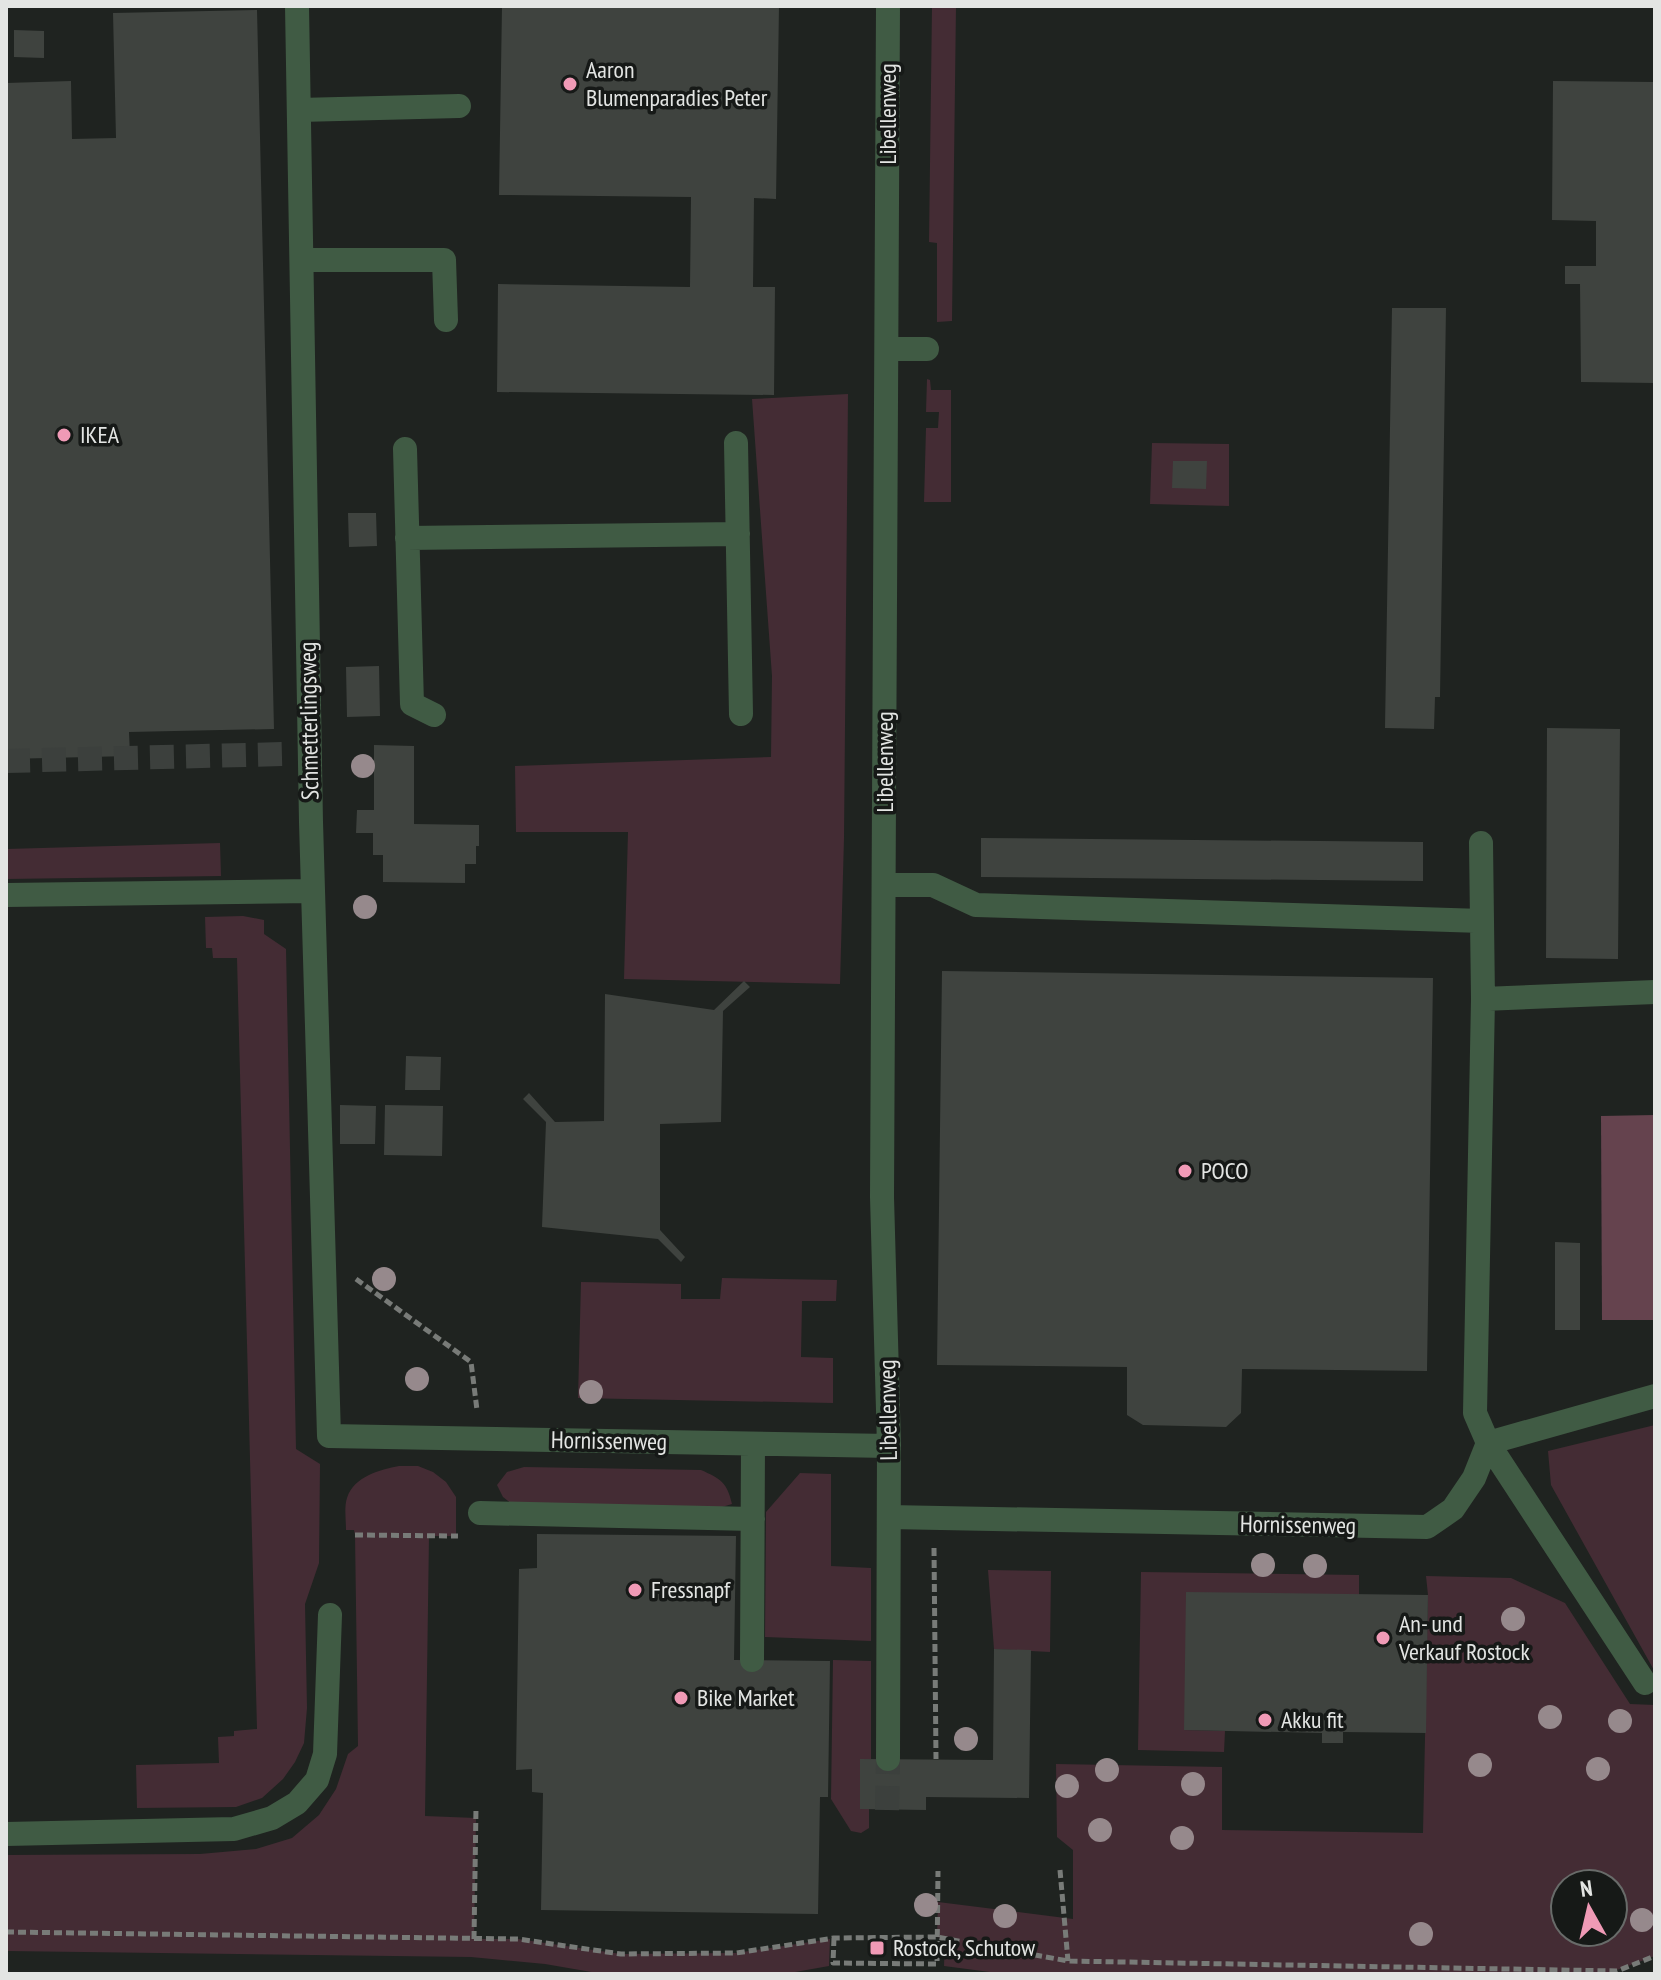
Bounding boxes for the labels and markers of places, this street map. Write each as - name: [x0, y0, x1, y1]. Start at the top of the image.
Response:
- place label: Aaron Blumenparadies Peter: [586, 54, 768, 113]
- marker: Aaron Blumenparadies Peter: [561, 75, 579, 93]
- place label: IKEA: [80, 419, 120, 450]
- marker: IKEA: [55, 426, 73, 444]
- place label: POCO: [1201, 1155, 1248, 1186]
- marker: POCO: [1176, 1162, 1194, 1180]
- place label: Fressnapf: [651, 1574, 731, 1605]
- marker: Fressnapf: [626, 1581, 644, 1599]
- place label: An- und Verkauf Rostock: [1398, 1608, 1530, 1667]
- marker: An- und Verkauf Rostock: [1374, 1629, 1392, 1647]
- place label: Bike Market: [697, 1682, 795, 1713]
- marker: Bike Market: [672, 1689, 690, 1707]
- place label: Akku fit: [1281, 1704, 1344, 1735]
- marker: Akku fit: [1256, 1711, 1274, 1729]
- place label: Rostock, Schutow: [893, 1932, 1036, 1963]
- marker: Rostock, Schutow: [868, 1939, 886, 1957]

